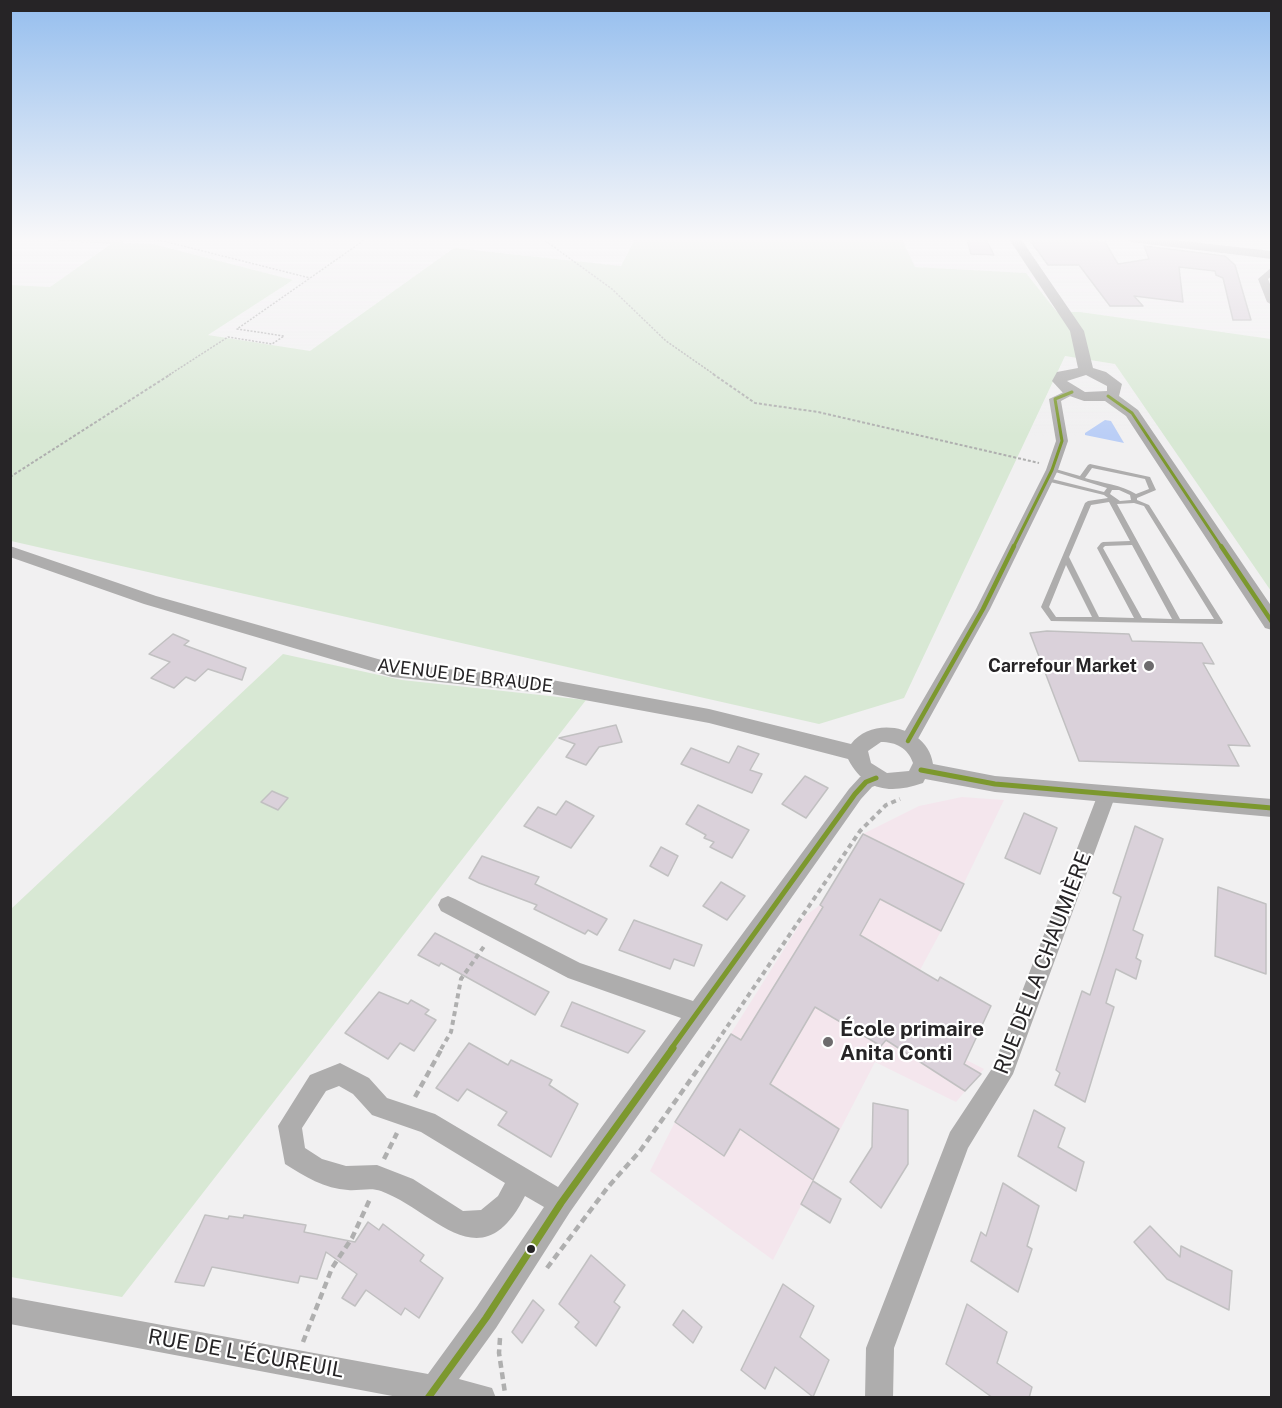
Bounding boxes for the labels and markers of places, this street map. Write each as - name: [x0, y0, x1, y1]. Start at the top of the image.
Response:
- place label: Carrefour Market: [988, 655, 1137, 677]
- marker: Carrefour Market: [1142, 659, 1156, 673]
- place label: École primaire Anita Conti: [840, 1017, 984, 1067]
- marker: École primaire Anita Conti: [821, 1035, 835, 1049]
- unlabelled marker: [525, 1243, 537, 1255]

